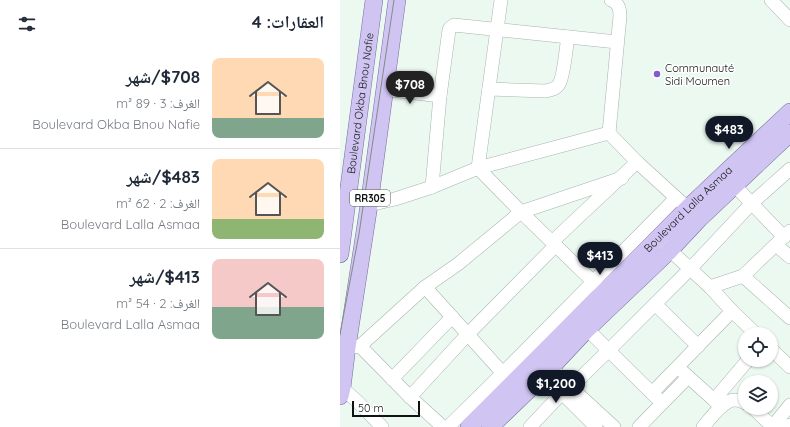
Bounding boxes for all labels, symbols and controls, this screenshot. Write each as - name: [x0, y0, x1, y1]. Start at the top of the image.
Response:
- text: العقارات: 4: [252, 11, 324, 32]
- icon: filters: [16, 13, 38, 35]
- street label: Boulevard Okba Bnou Nafie: [344, 32, 377, 175]
- place label: Communauté Sidi Moumen: [665, 61, 734, 88]
- text: $708/شهر: [126, 66, 200, 87]
- marker: Communauté Sidi Moumen: [652, 69, 662, 79]
- pin: $708: [386, 71, 434, 105]
- icon: home: [244, 74, 292, 122]
- text: $708: [395, 76, 425, 92]
- text: الغرف: 3 · 89 m²: [116, 95, 200, 111]
- text: Boulevard Okba Bnou Nafie: [32, 116, 200, 132]
- pin: $483: [705, 116, 753, 150]
- text: $483: [714, 121, 744, 137]
- street label: Boulevard Lalla Asmaa: [641, 163, 735, 255]
- text: $483/شهر: [126, 166, 200, 187]
- icon: home: [244, 175, 292, 223]
- road number: RR305: [350, 190, 390, 206]
- text: الغرف: 2 · 62 m²: [116, 195, 200, 211]
- text: Boulevard Lalla Asmaa: [61, 216, 200, 232]
- pin: $413: [576, 242, 624, 276]
- text: $413: [586, 247, 614, 263]
- text: $413/شهر: [130, 266, 200, 287]
- icon: home: [244, 275, 292, 323]
- text: الغرف: 2 · 54 m²: [116, 295, 200, 311]
- text: Boulevard Lalla Asmaa: [61, 316, 200, 332]
- map controls: [738, 327, 778, 415]
- button: locate: [738, 327, 778, 367]
- pin: $1,200: [523, 370, 589, 404]
- text: $1,200: [536, 375, 576, 391]
- button: layers: [738, 375, 778, 415]
- scale bar: [352, 399, 420, 418]
- text: 50 m: [358, 401, 384, 415]

